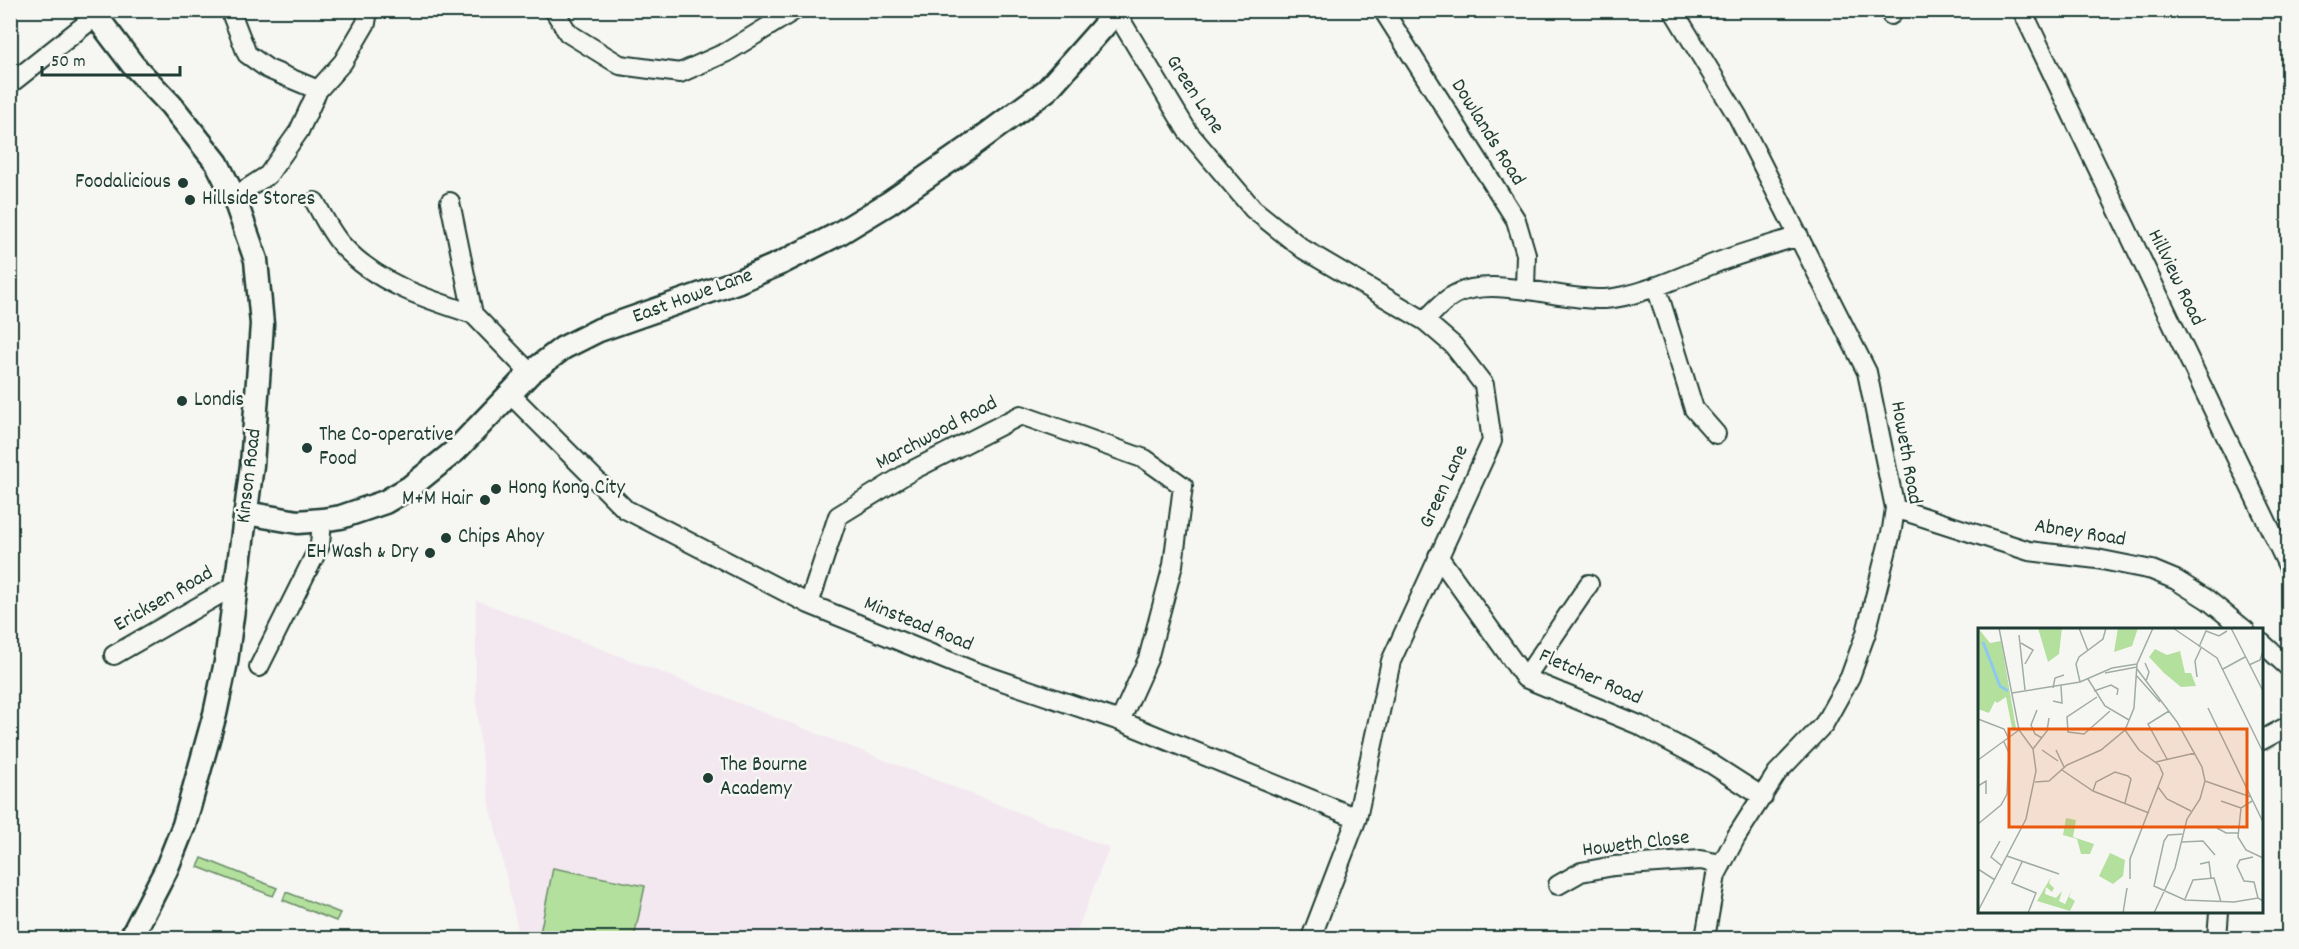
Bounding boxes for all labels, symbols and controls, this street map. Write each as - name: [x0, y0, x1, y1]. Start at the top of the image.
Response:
- scale bar: [42, 39, 180, 77]
- text: 50 m: [51, 50, 86, 75]
- street label: Green Lane: [1157, 50, 1231, 140]
- street label: Dowlands Road: [1442, 74, 1532, 192]
- place label: Foodalicious: [75, 168, 171, 198]
- marker: Foodalicious: [176, 176, 190, 190]
- place label: Hillside Stores: [202, 185, 315, 215]
- marker: Hillside Stores: [183, 193, 197, 207]
- street label: Hillview Road: [2139, 225, 2211, 331]
- street label: East Howe Lane: [629, 261, 757, 333]
- place label: Londis: [194, 386, 244, 416]
- street label: Marchwood Road: [871, 389, 1003, 479]
- marker: Londis: [175, 394, 189, 408]
- street label: Howeth Road: [1881, 399, 1929, 507]
- place label: The Co-operative Food: [319, 421, 453, 475]
- street label: Kinson Road: [229, 427, 271, 525]
- street label: Green Lane: [1413, 440, 1477, 534]
- marker: The Co-operative Food: [300, 441, 314, 455]
- place label: Hong Kong City: [508, 474, 626, 504]
- marker: Hong Kong City: [489, 482, 503, 496]
- place label: M+M Hair: [402, 485, 473, 515]
- marker: M+M Hair: [478, 493, 492, 507]
- street label: Abney Road: [2032, 512, 2128, 556]
- place label: Chips Ahoy: [458, 523, 545, 553]
- marker: Chips Ahoy: [439, 531, 453, 545]
- place label: EH Wash & Dry: [307, 538, 418, 568]
- marker: EH Wash & Dry: [423, 546, 437, 560]
- street label: Ericksen Road: [109, 559, 219, 641]
- street label: Minstead Road: [859, 589, 977, 661]
- inset map: [1978, 628, 2263, 913]
- street label: Fletcher Road: [1533, 642, 1647, 714]
- place label: The Bourne Academy: [720, 751, 807, 805]
- marker: The Bourne Academy: [701, 771, 715, 785]
- street label: Howeth Close: [1581, 824, 1691, 866]

